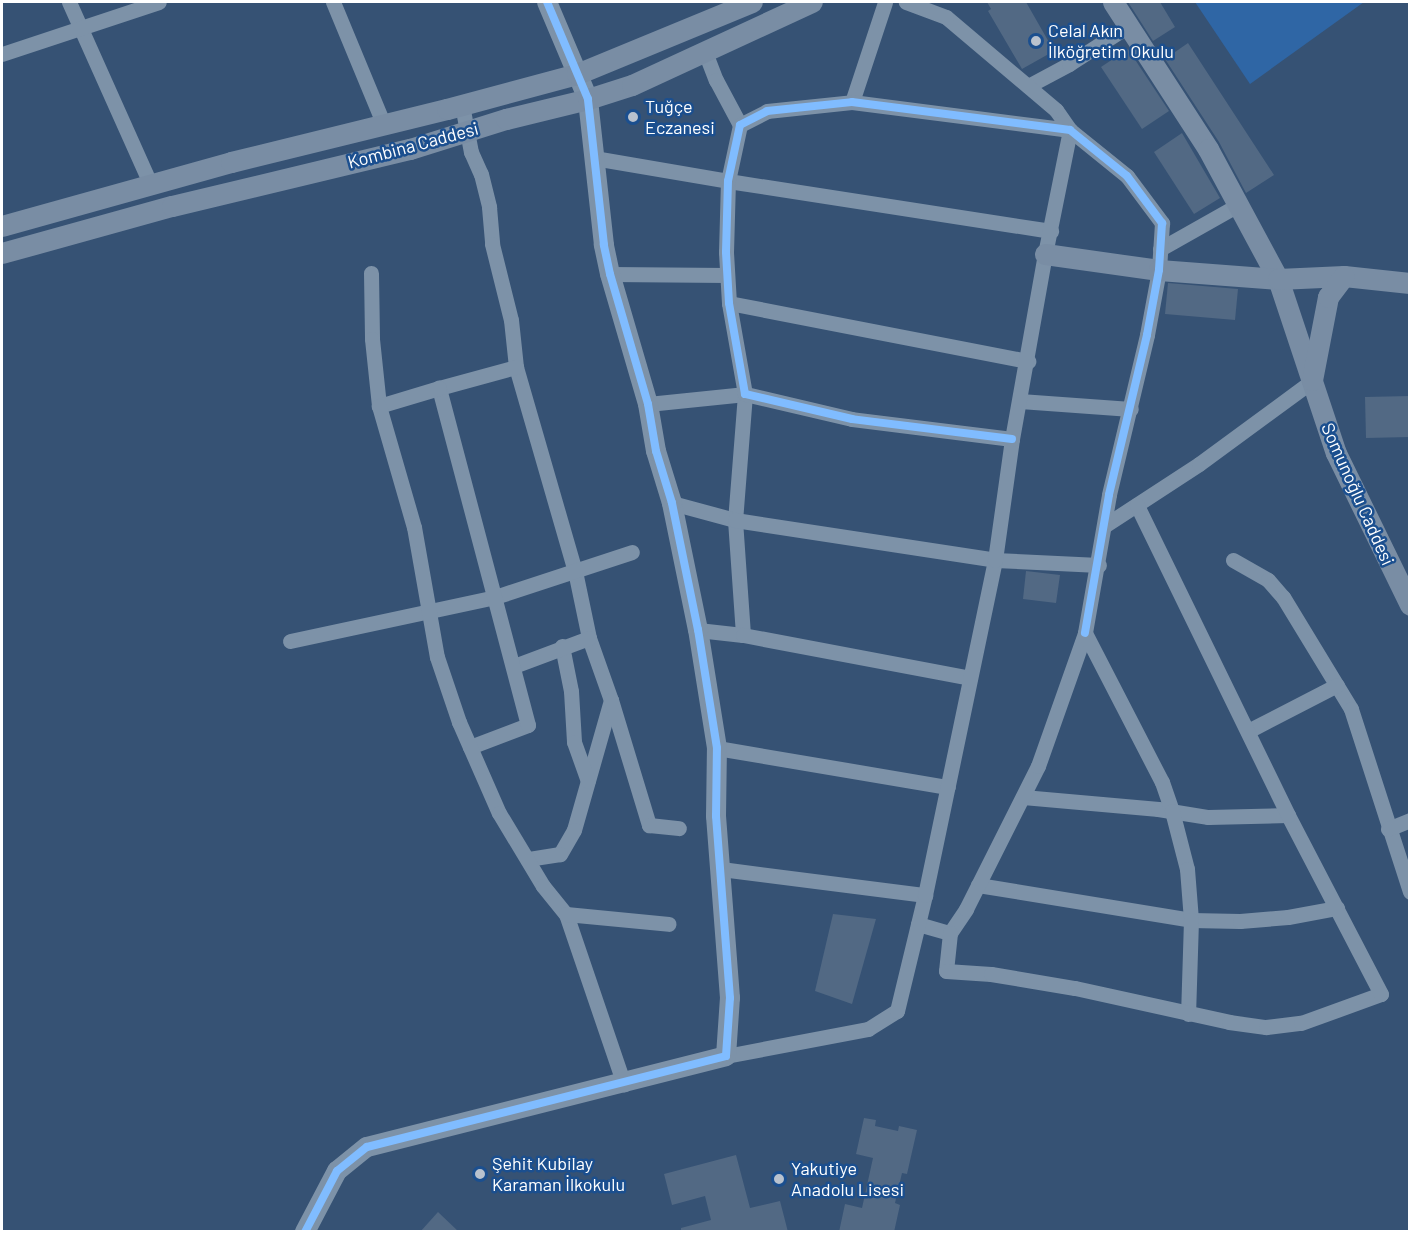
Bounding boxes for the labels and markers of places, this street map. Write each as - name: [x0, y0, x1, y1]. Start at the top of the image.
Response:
- place label: Celal Akın İlköğretim Okulu: [1048, 20, 1174, 63]
- marker: Celal Akın İlköğretim Okulu: [1029, 34, 1043, 48]
- place label: Tuğçe Eczanesi: [645, 96, 715, 138]
- marker: Tuğçe Eczanesi: [626, 110, 640, 124]
- place label: Şehit Kubilay Karaman İlkokulu: [492, 1153, 625, 1196]
- place label: Yakutiye Anadolu Lisesi: [791, 1158, 904, 1200]
- marker: Şehit Kubilay Karaman İlkokulu: [473, 1167, 487, 1181]
- marker: Yakutiye Anadolu Lisesi: [772, 1172, 786, 1186]

